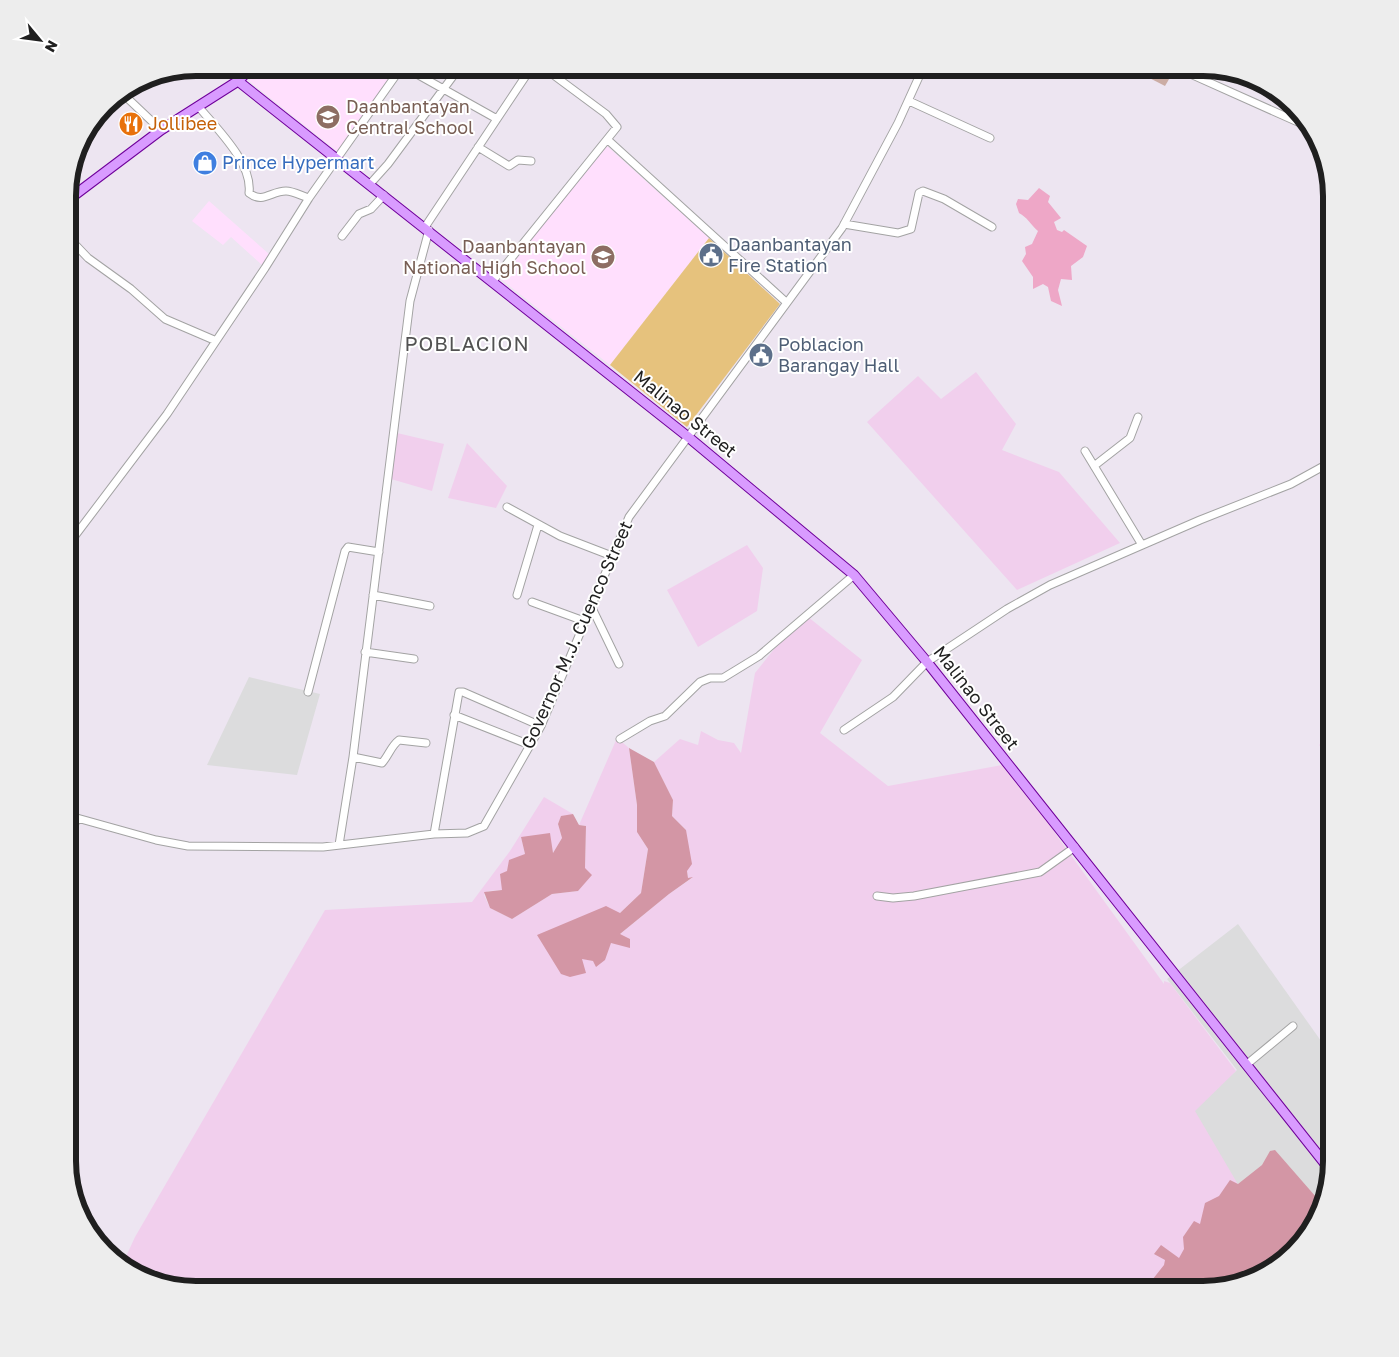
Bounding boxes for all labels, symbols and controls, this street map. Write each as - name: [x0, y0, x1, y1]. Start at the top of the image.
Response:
- north arrow: [15, 15, 65, 65]
- text: N: [42, 38, 62, 55]
- place label: Daanbantayan Central School: [346, 95, 474, 138]
- school or university icon: Daanbantayan Central School: [315, 104, 341, 130]
- restaurant icon: Jollibee: [118, 111, 144, 137]
- place label: Jollibee: [148, 112, 217, 134]
- shop icon: Prince Hypermart: [192, 150, 218, 176]
- place label: Prince Hypermart: [222, 151, 374, 173]
- place label: Daanbantayan Fire Station: [728, 233, 852, 276]
- place label: Daanbantayan National High School: [403, 235, 586, 278]
- public building icon: Daanbantayan Fire Station: [698, 242, 724, 268]
- school or university icon: Daanbantayan National High School: [590, 244, 616, 270]
- district label: POBLACION: [404, 331, 530, 355]
- place label: Poblacion Barangay Hall: [778, 333, 899, 376]
- public building icon: Poblacion Barangay Hall: [748, 342, 774, 368]
- street label: Malinao Street: [630, 365, 742, 461]
- street label: Governor M.J. Cuenco Street: [516, 517, 636, 752]
- street label: Malinao Street: [929, 641, 1024, 754]

